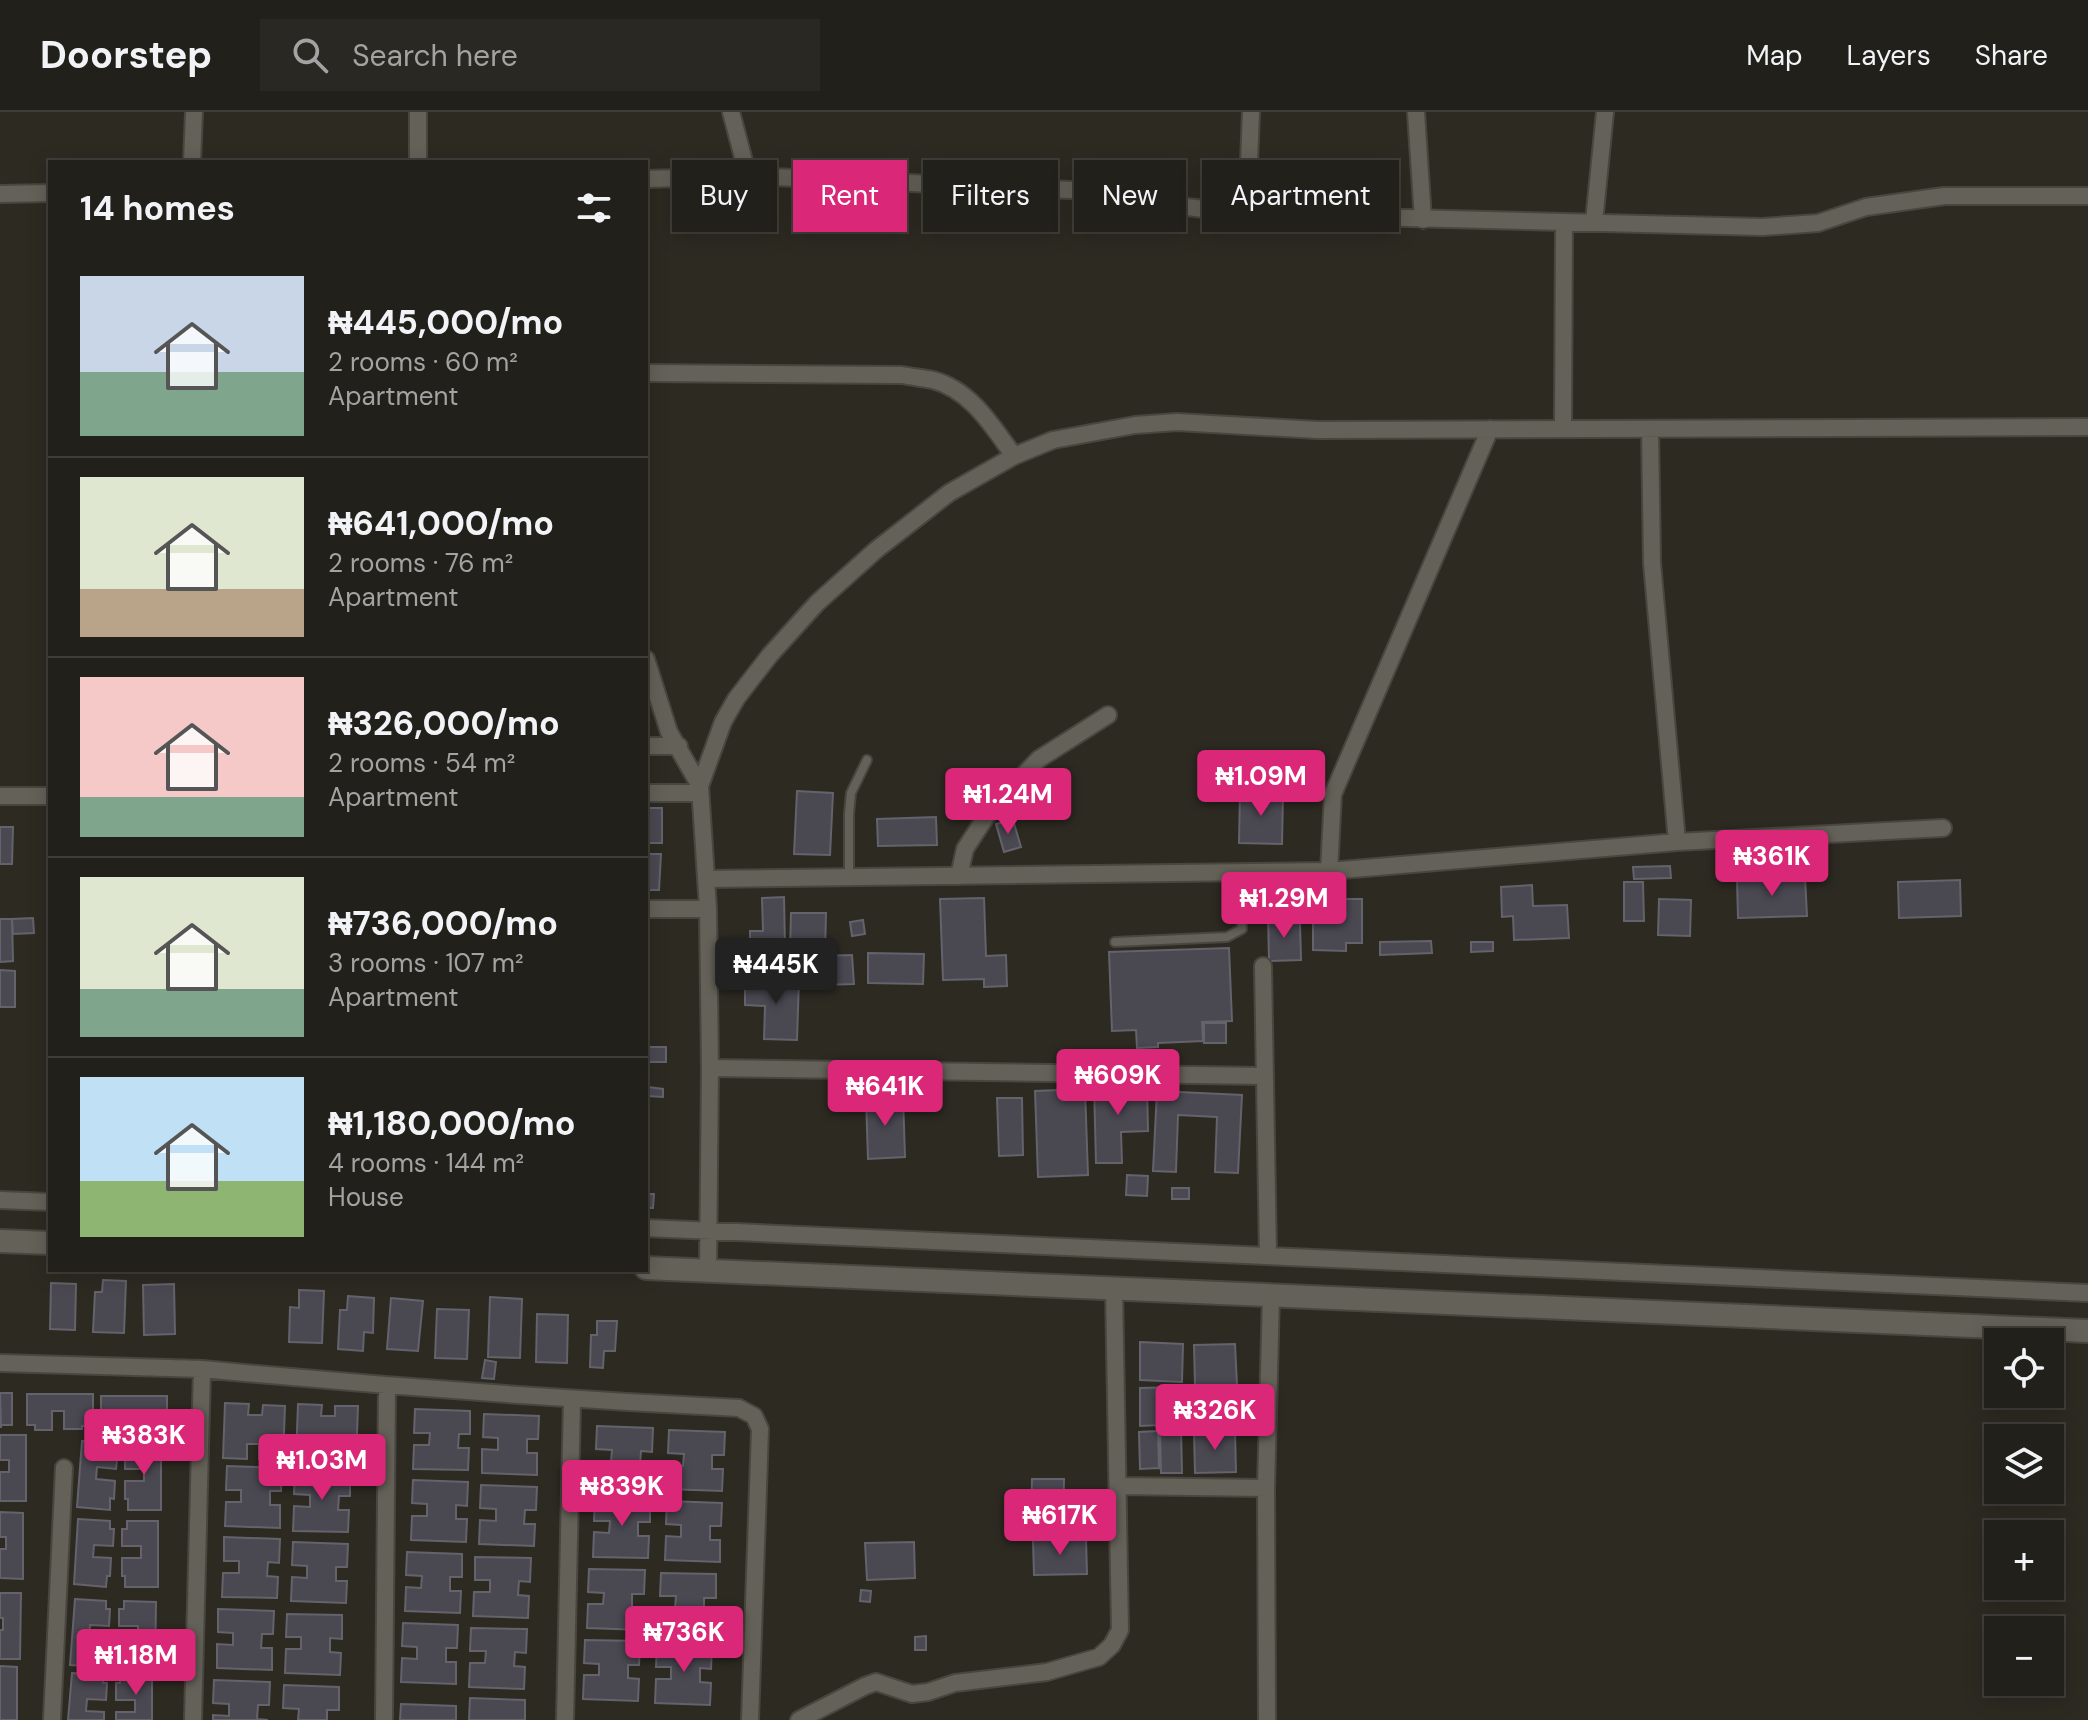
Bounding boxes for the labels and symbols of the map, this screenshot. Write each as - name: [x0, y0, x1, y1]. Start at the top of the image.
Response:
- pin: ₦1.09M: [1196, 750, 1326, 818]
- pin: ₦1.24M: [943, 768, 1073, 836]
- pin: ₦361K: [1716, 830, 1828, 898]
- pin: ₦1.29M: [1219, 872, 1349, 940]
- pin: ₦445K: [720, 938, 832, 1006]
- pin: ₦609K: [1062, 1049, 1174, 1117]
- pin: ₦641K: [829, 1060, 941, 1128]
- pin: ₦326K: [1159, 1384, 1271, 1452]
- pin: ₦383K: [88, 1409, 200, 1477]
- pin: ₦1.03M: [257, 1434, 387, 1502]
- pin: ₦839K: [566, 1460, 678, 1528]
- pin: ₦617K: [1004, 1489, 1116, 1557]
- pin: ₦736K: [628, 1606, 740, 1674]
- pin: ₦1.18M: [71, 1629, 201, 1697]

